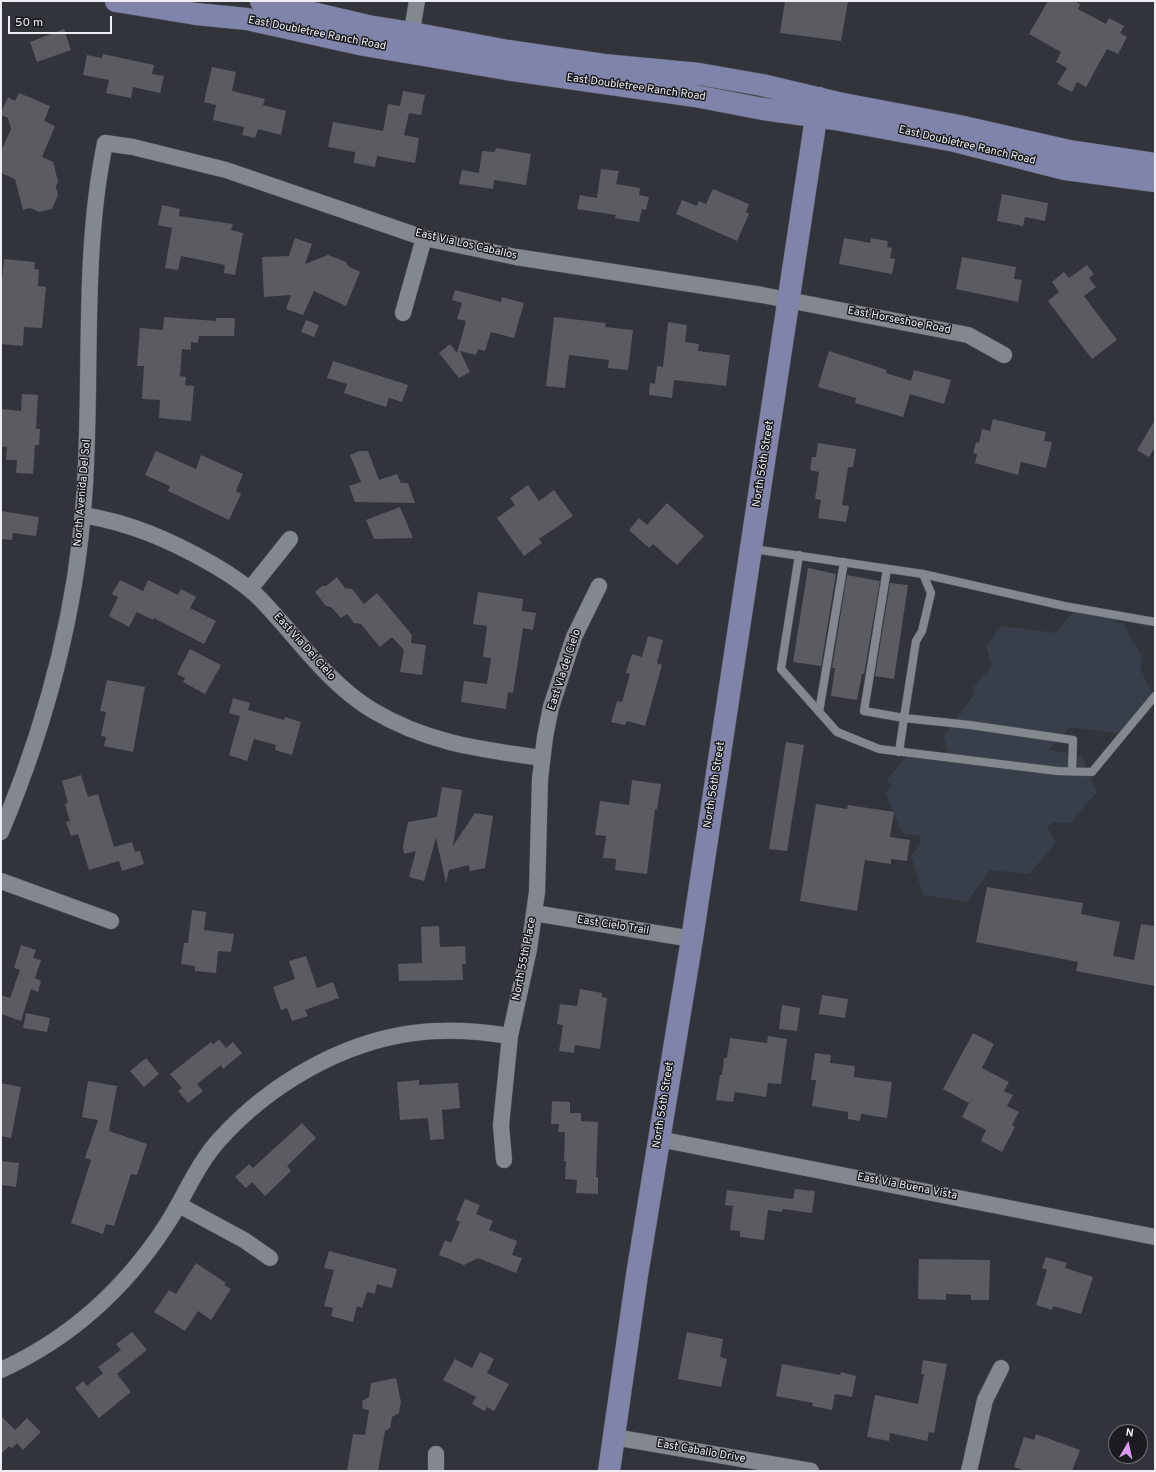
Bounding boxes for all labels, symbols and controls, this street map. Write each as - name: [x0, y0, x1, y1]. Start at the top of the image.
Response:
- scale bar: [10, 8, 114, 34]
- street label: East Doubletree Ranch Road: [247, 14, 387, 54]
- text: 50 m: [15, 15, 43, 31]
- street label: East Doubletree Ranch Road: [566, 72, 706, 104]
- street label: East Doubletree Ranch Road: [897, 124, 1037, 168]
- street label: East Via Los Caballos: [414, 227, 518, 263]
- street label: East Horseshoe Road: [846, 305, 952, 337]
- street label: North 56th Street: [751, 420, 777, 508]
- street label: North Avenida Del Sol: [72, 439, 94, 547]
- street label: East Via Del Cielo: [270, 611, 338, 683]
- street label: East Via del Cielo: [546, 628, 584, 712]
- street label: North 56th Street: [702, 741, 728, 829]
- street label: East Cielo Trail: [576, 914, 650, 938]
- street label: North 55th Place: [510, 916, 540, 1002]
- street label: North 56th Street: [651, 1061, 677, 1149]
- street label: East Via Buena Vista: [856, 1171, 958, 1203]
- north arrow: [1108, 1424, 1148, 1464]
- text: N: [1125, 1426, 1135, 1441]
- street label: East Caballo Drive: [656, 1438, 746, 1466]

